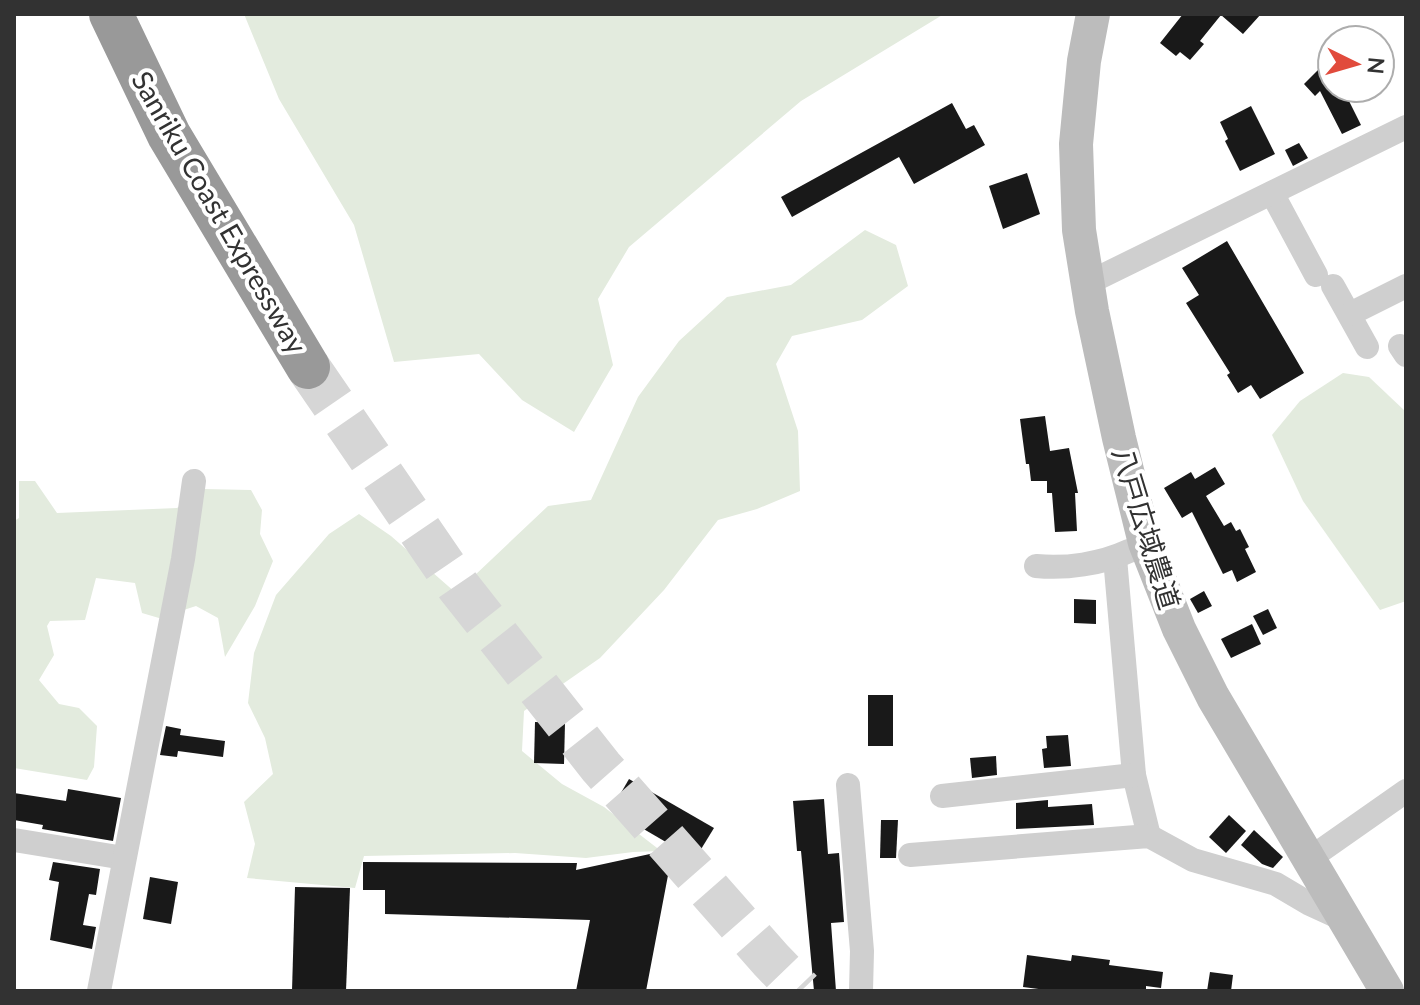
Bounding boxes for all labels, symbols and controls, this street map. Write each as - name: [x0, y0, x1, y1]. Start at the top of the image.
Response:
- north arrow: [1316, 24, 1396, 104]
- text: N: [1362, 56, 1391, 75]
- street label: Sanriku Coast Expressway: [125, 65, 315, 360]
- street label: 八戸広域農道: [1106, 443, 1188, 613]

